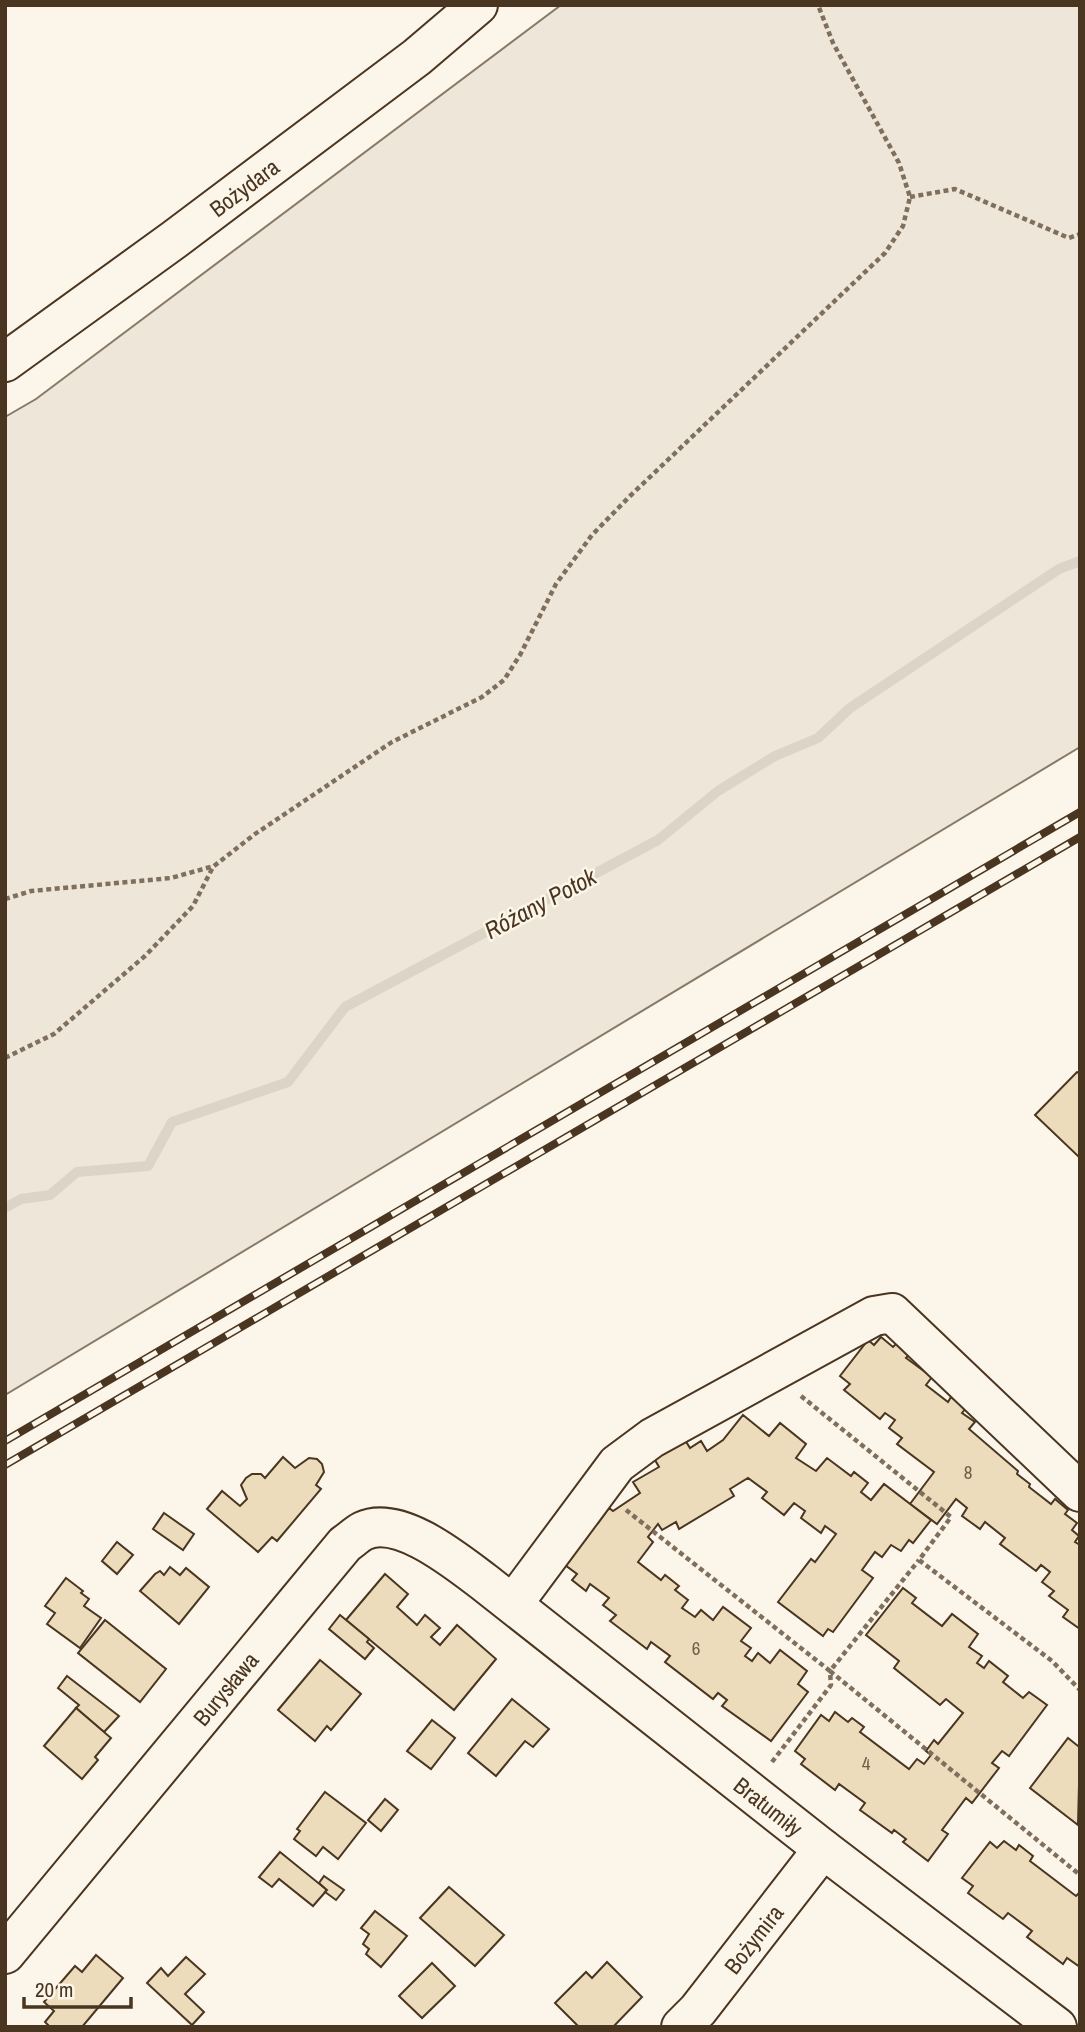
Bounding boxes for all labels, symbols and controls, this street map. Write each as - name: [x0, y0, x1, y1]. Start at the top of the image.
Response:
- street label: Bożydara: [203, 151, 285, 224]
- water label: Różany Potok: [478, 860, 603, 946]
- house number: 8: [964, 1459, 972, 1485]
- house number: 6: [692, 1635, 700, 1661]
- street label: Burysława: [186, 1645, 265, 1732]
- house number: 4: [862, 1750, 871, 1776]
- street label: Bratumiły: [728, 1769, 810, 1843]
- street label: Bożymira: [716, 1898, 790, 1980]
- scale bar: [24, 1966, 131, 2010]
- text: 20 m: [35, 1975, 73, 2004]

